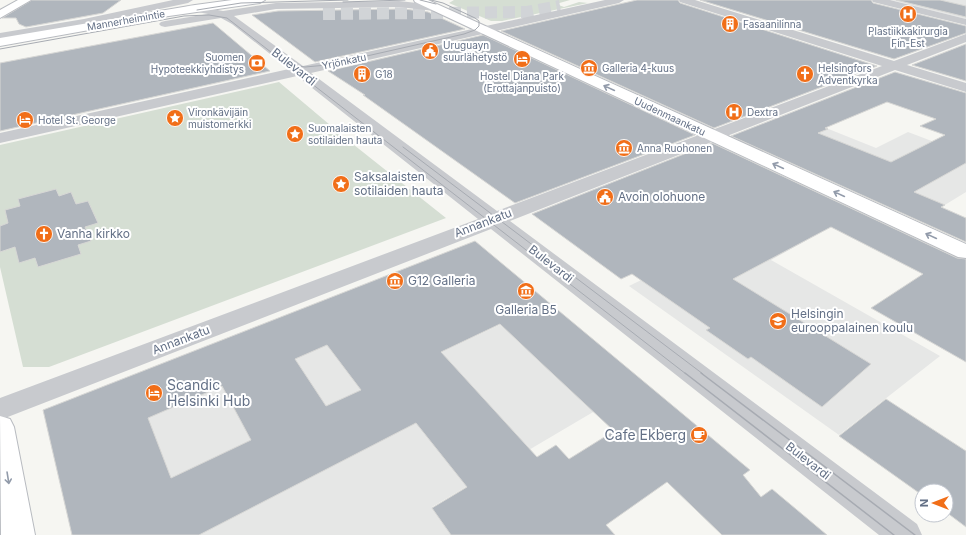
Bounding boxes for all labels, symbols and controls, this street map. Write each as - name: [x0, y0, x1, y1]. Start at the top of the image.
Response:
- hospital icon: Plastiikkakirurgia Fin-Est: [898, 4, 918, 24]
- street label: Mannerheimintie: [86, 7, 166, 33]
- building icon: Fasaanilinna: [720, 14, 740, 34]
- place label: Fasaanilinna: [743, 18, 801, 30]
- place label: Plastiikkakirurgia Fin-Est: [868, 25, 948, 49]
- place label: Uruguayn suurlähetystö: [443, 39, 507, 63]
- public building icon: Uruguayn suurlähetystö: [420, 41, 440, 61]
- street label: Bulevardi: [269, 44, 320, 89]
- hotel icon: Hostel Diana Park (Erottajanpuisto): [512, 49, 532, 69]
- street label: Yrjönkatu: [321, 50, 367, 72]
- place label: Suomen Hypoteekkiyhdistys: [151, 51, 244, 75]
- bank icon: Suomen Hypoteekkiyhdistys: [247, 53, 267, 73]
- museum icon: Galleria 4-kuus: [579, 58, 599, 78]
- place label: Galleria 4-kuus: [602, 62, 674, 74]
- place label: Helsingfors Adventkyrka: [818, 62, 878, 86]
- building icon: G18: [352, 64, 372, 84]
- church icon: Helsingfors Adventkyrka: [795, 64, 815, 84]
- place label: G18: [375, 68, 393, 80]
- place label: Hostel Diana Park (Erottajanpuisto): [480, 70, 564, 94]
- one-way arrow: [604, 84, 616, 91]
- street label: Uudenmaankatu: [632, 94, 708, 138]
- hospital icon: Dextra: [724, 102, 744, 122]
- place label: Vironkävijäin muistomerkki: [188, 106, 251, 130]
- place label: Dextra: [747, 106, 778, 118]
- place icon: Vironkävijäin muistomerkki: [165, 108, 185, 128]
- hotel icon: Hotel St. George: [15, 110, 35, 130]
- place label: Hotel St. George: [38, 114, 116, 126]
- place label: Suomalaisten sotilaiden hauta: [308, 122, 382, 146]
- place icon: Suomalaisten sotilaiden hauta: [285, 124, 305, 144]
- museum icon: Anna Ruohonen: [614, 138, 634, 158]
- place label: Anna Ruohonen: [637, 142, 712, 154]
- one-way arrow: [772, 162, 784, 169]
- place label: Saksalaisten sotilaiden hauta: [354, 169, 443, 198]
- place icon: Saksalaisten sotilaiden hauta: [331, 174, 351, 194]
- public building icon: Avoin olohuone: [595, 187, 615, 207]
- place label: Avoin olohuone: [618, 189, 705, 204]
- one-way arrow: [833, 190, 845, 197]
- street label: Annankatu: [452, 205, 514, 240]
- church icon: Vanha kirkko: [34, 224, 54, 244]
- place label: Vanha kirkko: [57, 226, 130, 241]
- one-way arrow: [925, 232, 937, 239]
- street label: Bulevardi: [526, 241, 577, 286]
- museum icon: G12 Galleria: [385, 271, 405, 291]
- place label: G12 Galleria: [408, 273, 475, 288]
- museum icon: Galleria B5: [516, 281, 536, 301]
- place label: Galleria B5: [495, 302, 557, 317]
- place label: Helsingin eurooppalainen koulu: [791, 306, 913, 335]
- school or university icon: Helsingin eurooppalainen koulu: [768, 311, 788, 331]
- street label: Annankatu: [150, 322, 212, 357]
- place label: Scandic Helsinki Hub: [167, 376, 250, 409]
- hotel icon: Scandic Helsinki Hub: [144, 383, 164, 403]
- cafe icon: Cafe Ekberg: [689, 425, 709, 445]
- place label: Cafe Ekberg: [605, 426, 686, 443]
- street label: Bulevardi: [783, 438, 834, 483]
- one-way arrow: [5, 471, 13, 484]
- north arrow: [914, 483, 954, 523]
- text: N: [917, 499, 931, 507]

